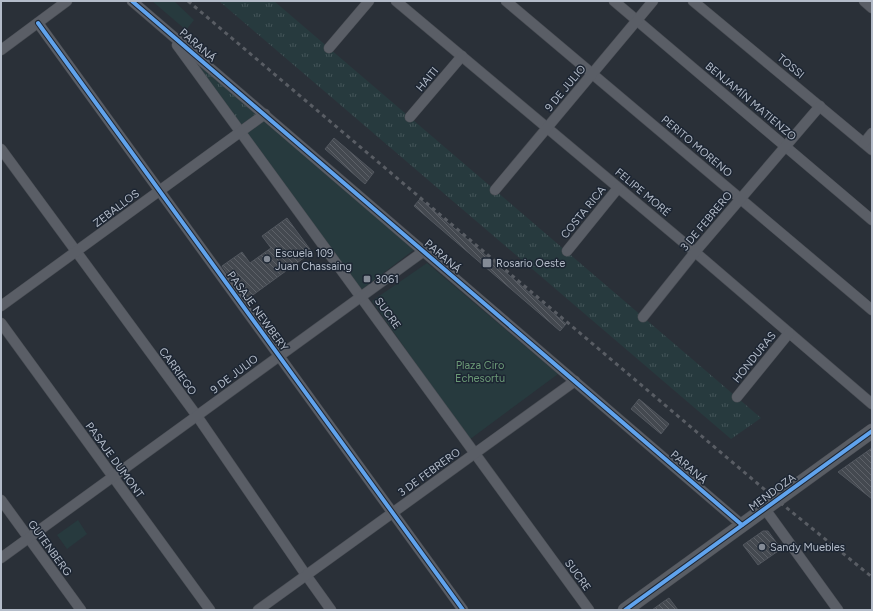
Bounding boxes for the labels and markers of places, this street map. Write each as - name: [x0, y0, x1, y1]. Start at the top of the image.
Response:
- place label: Escuela 109 Juan Chassaing: [275, 247, 352, 273]
- marker: Escuela 109 Juan Chassaing: [262, 254, 272, 264]
- marker: Rosario Oeste: [481, 257, 493, 269]
- place label: Rosario Oeste: [496, 257, 565, 270]
- place label: 3061: [375, 273, 399, 286]
- marker: 3061: [362, 274, 372, 284]
- place label: Sandy Muebles: [770, 541, 845, 554]
- marker: Sandy Muebles: [757, 542, 767, 552]

